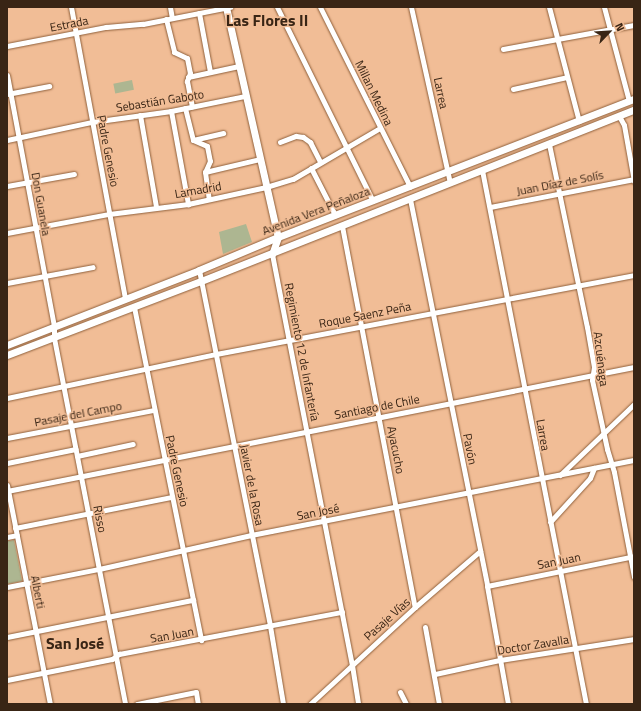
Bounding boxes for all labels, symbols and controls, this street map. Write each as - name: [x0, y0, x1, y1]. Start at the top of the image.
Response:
- district label: Las Flores II: [226, 10, 308, 30]
- north arrow: [589, 12, 629, 52]
- street label: Estrada: [49, 13, 89, 35]
- text: N: [611, 20, 629, 34]
- street label: Millan Medina: [352, 58, 396, 128]
- street label: Larrea: [431, 76, 451, 110]
- street label: Sebastián Gaboto: [115, 87, 205, 115]
- street label: Padre Genesio: [94, 114, 122, 188]
- street label: Juan Díaz de Solís: [515, 168, 605, 198]
- street label: Don Guanela: [28, 171, 54, 237]
- street label: Lamadrid: [173, 179, 223, 201]
- street label: Avenida Vera Peñaloza: [260, 184, 372, 238]
- street label: Regimiento 12 de Infantería: [282, 282, 322, 422]
- street label: Roque Saenz Peña: [318, 299, 412, 331]
- street label: Azcuénaga: [591, 331, 611, 387]
- street label: Santiago de Chile: [333, 392, 421, 422]
- street label: Pasaje del Campo: [33, 398, 123, 430]
- street label: Larrea: [533, 418, 553, 452]
- street label: Ayacucho: [384, 425, 408, 475]
- street label: Pavón: [460, 432, 480, 466]
- street label: Padre Genesio: [162, 434, 192, 508]
- street label: Javier de la Rosa: [237, 443, 267, 527]
- street label: San José: [296, 501, 340, 523]
- street label: Risso: [90, 504, 110, 534]
- street label: San Juan: [536, 550, 582, 572]
- street label: Alberti: [28, 574, 48, 610]
- street label: Pasaje Vías: [361, 595, 413, 643]
- street label: San Juan: [149, 624, 195, 646]
- street label: Doctor Zavalla: [496, 632, 570, 658]
- district label: San José: [46, 633, 104, 653]

